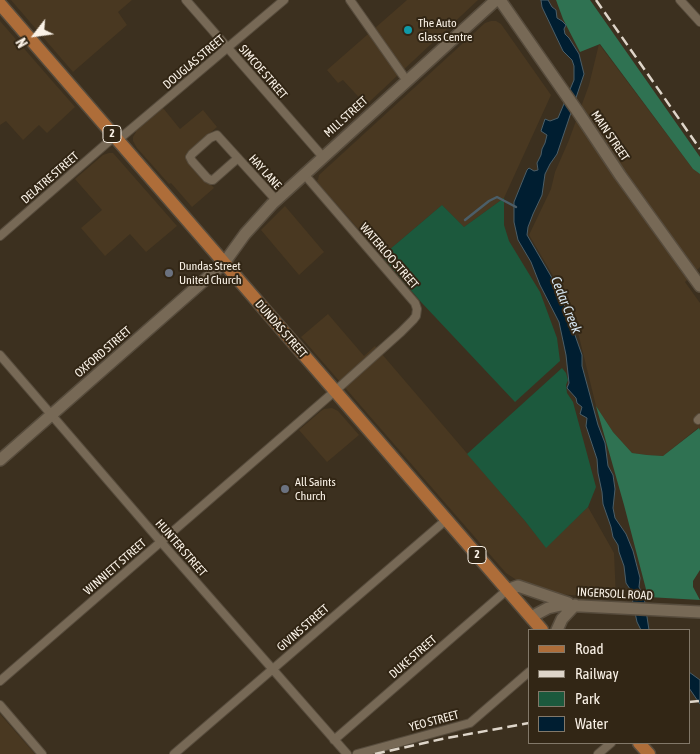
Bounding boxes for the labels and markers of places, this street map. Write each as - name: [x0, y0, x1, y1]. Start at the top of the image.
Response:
- place label: The Auto Glass Centre: [418, 16, 472, 44]
- marker: The Auto Glass Centre: [402, 24, 414, 36]
- place label: Dundas Street United Church: [179, 259, 242, 287]
- marker: Dundas Street United Church: [163, 267, 175, 279]
- place label: All Saints Church: [295, 475, 336, 503]
- marker: All Saints Church: [279, 483, 291, 495]

